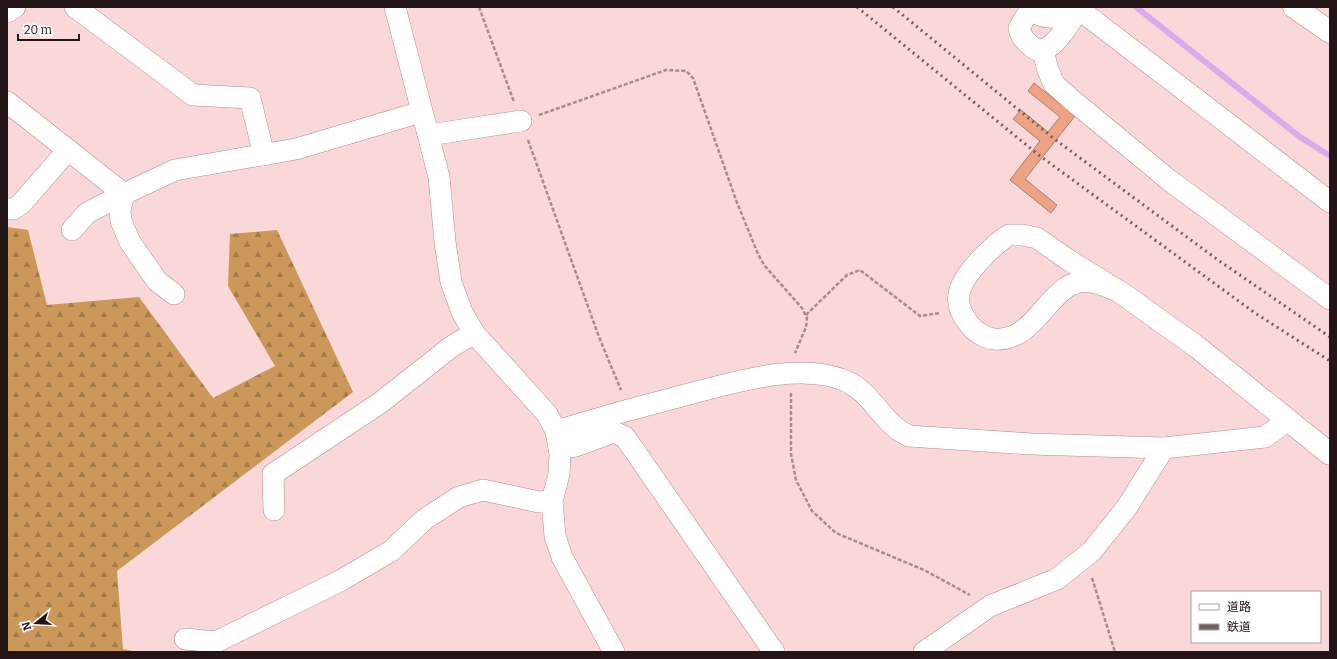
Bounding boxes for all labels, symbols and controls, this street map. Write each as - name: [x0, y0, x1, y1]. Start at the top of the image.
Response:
- scale bar: [18, 16, 79, 42]
- text: 20 m: [24, 23, 53, 37]
- legend: [1191, 591, 1321, 643]
- text: 道路: [1227, 600, 1251, 614]
- north arrow: [16, 603, 56, 643]
- text: N: [19, 619, 34, 632]
- text: 鉄道: [1227, 620, 1251, 634]

